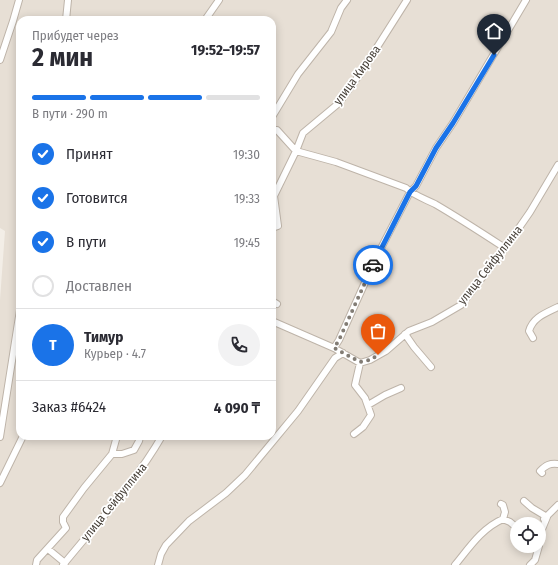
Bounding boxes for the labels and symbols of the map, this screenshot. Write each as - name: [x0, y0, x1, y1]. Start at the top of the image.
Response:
- pin: [477, 14, 511, 55]
- street label: улица Кирова: [331, 42, 383, 108]
- street label: улица Сейфуллина: [455, 223, 525, 307]
- courier: [353, 245, 393, 285]
- pin: [361, 314, 395, 355]
- street label: улица Сейфуллина: [78, 460, 150, 544]

